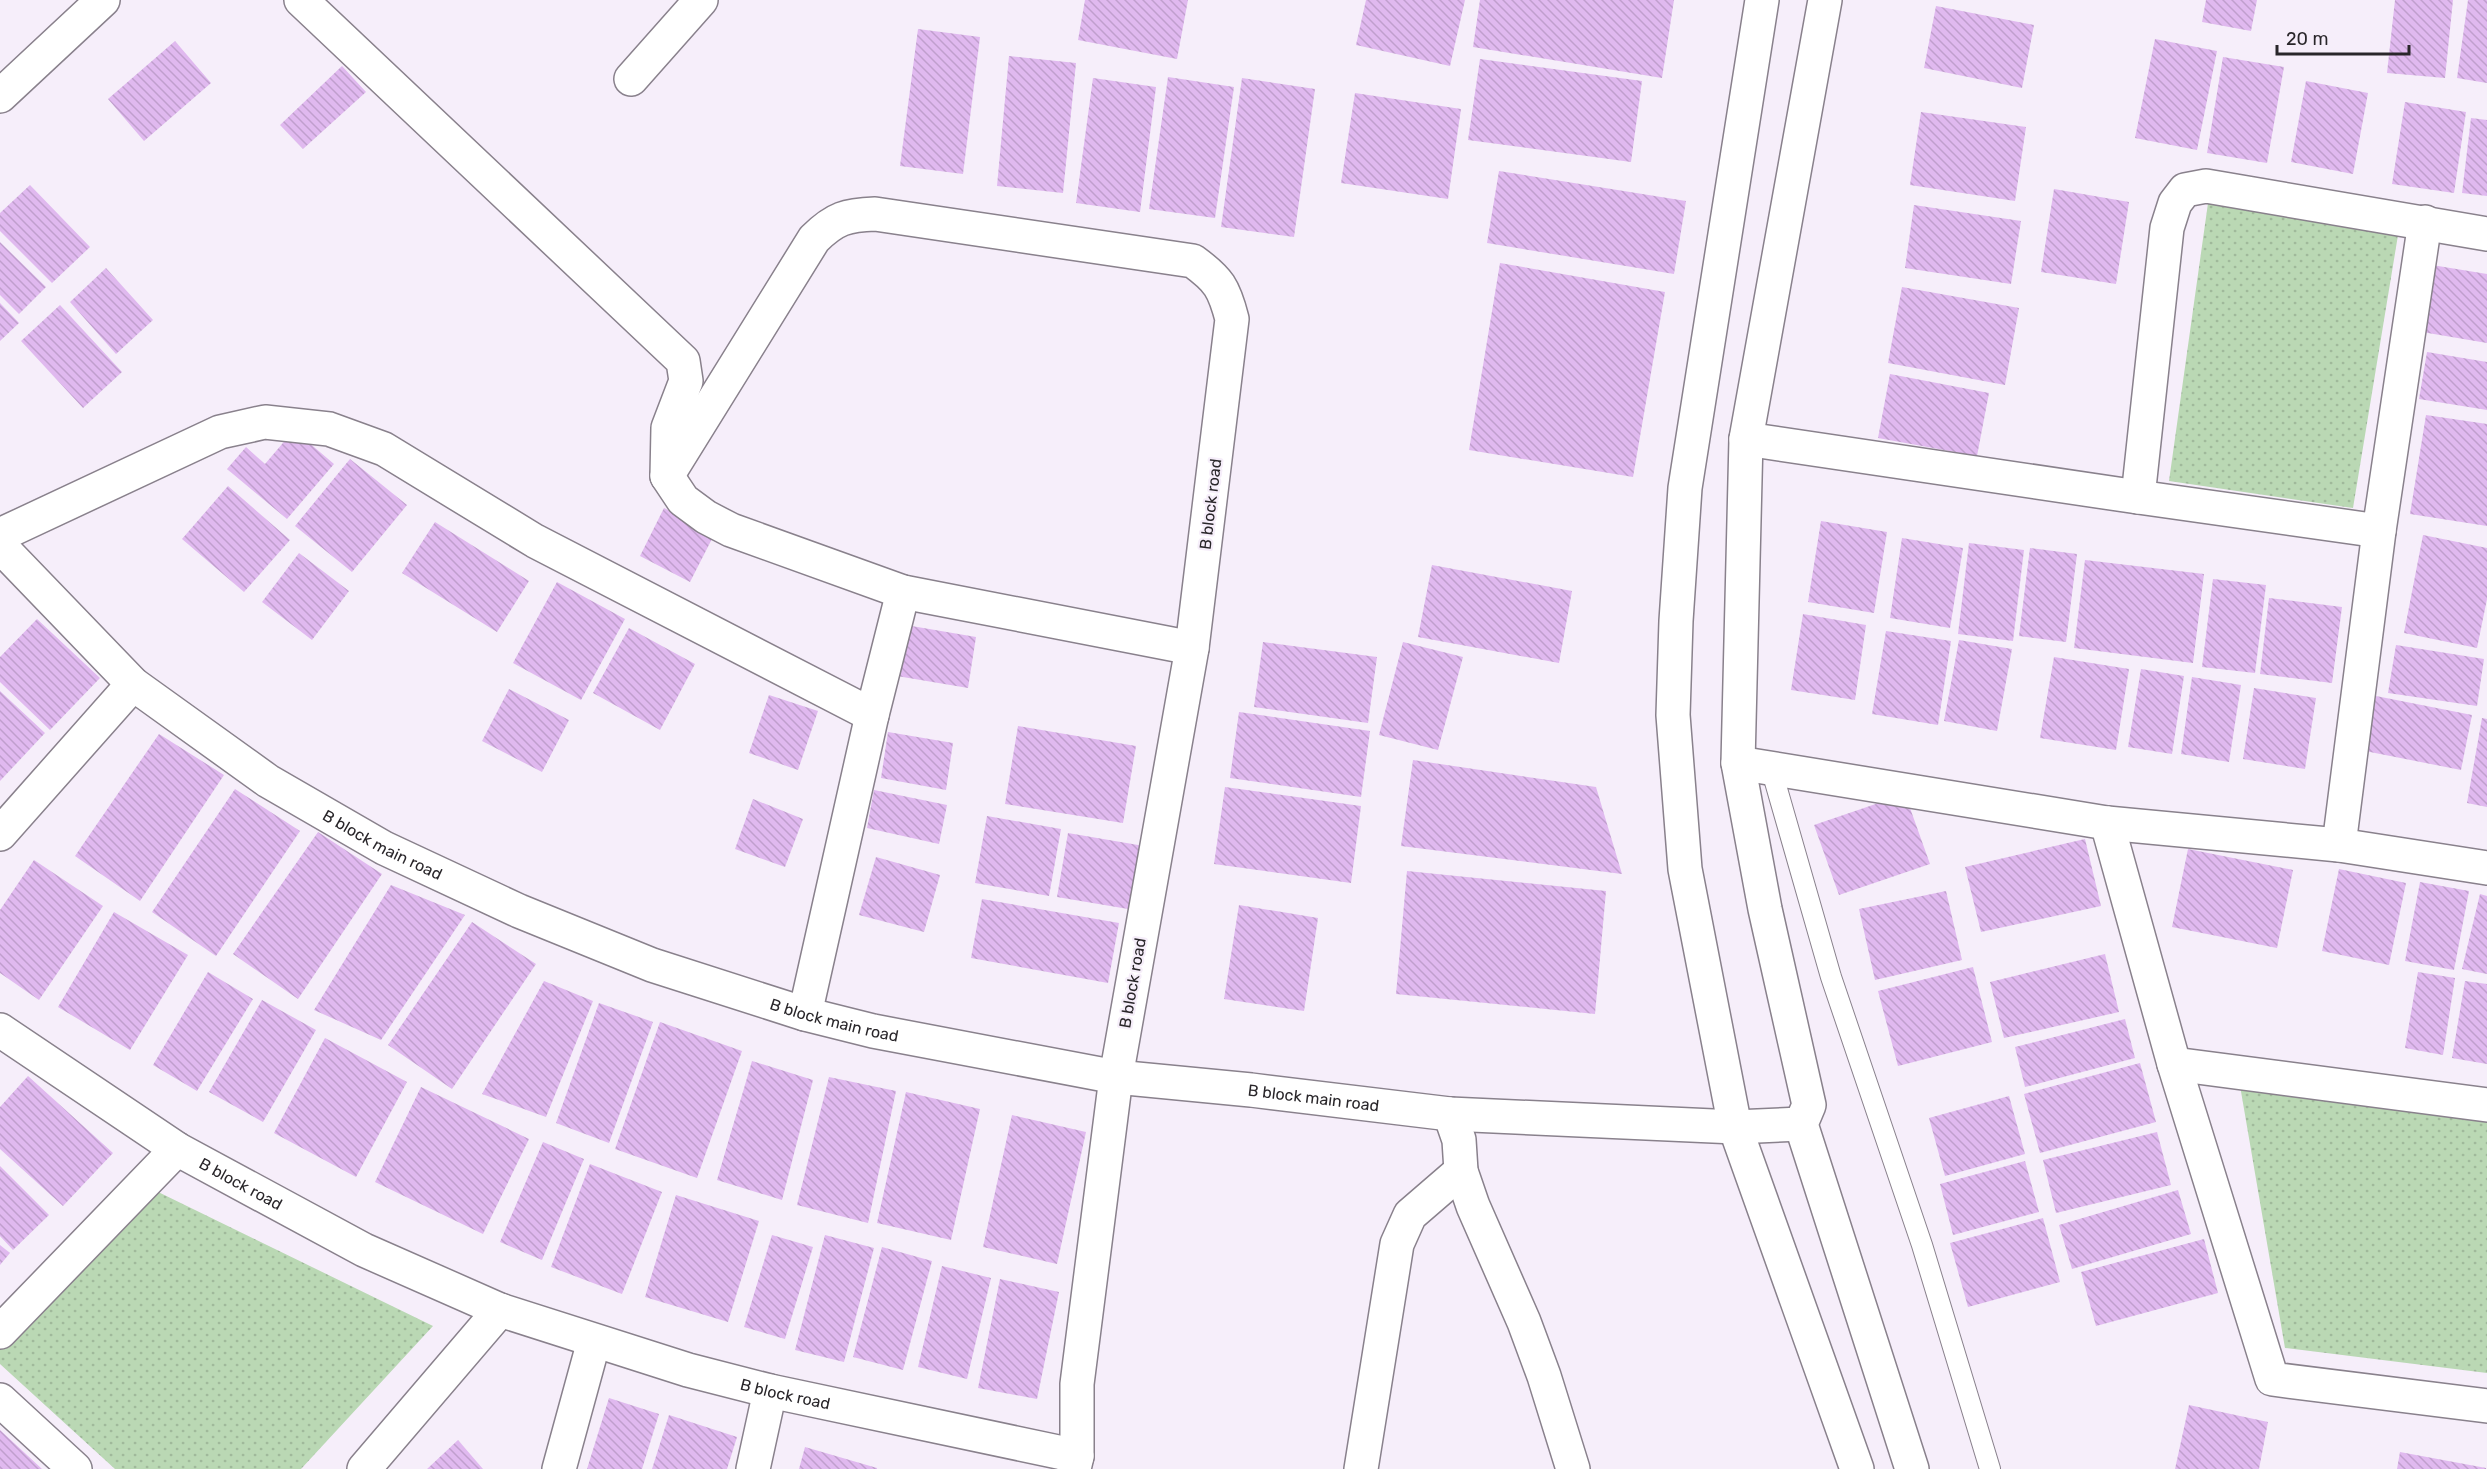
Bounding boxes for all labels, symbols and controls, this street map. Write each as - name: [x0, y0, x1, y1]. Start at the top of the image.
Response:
- scale bar: [2277, 18, 2409, 56]
- text: 20 m: [2286, 28, 2328, 50]
- street label: B block road: [1195, 457, 1226, 551]
- street label: B block main road: [319, 806, 445, 884]
- street label: B block road: [1115, 936, 1150, 1030]
- street label: B block main road: [768, 994, 900, 1046]
- street label: B block main road: [1247, 1081, 1380, 1115]
- street label: B block road: [196, 1154, 286, 1214]
- street label: B block road: [738, 1375, 832, 1413]

